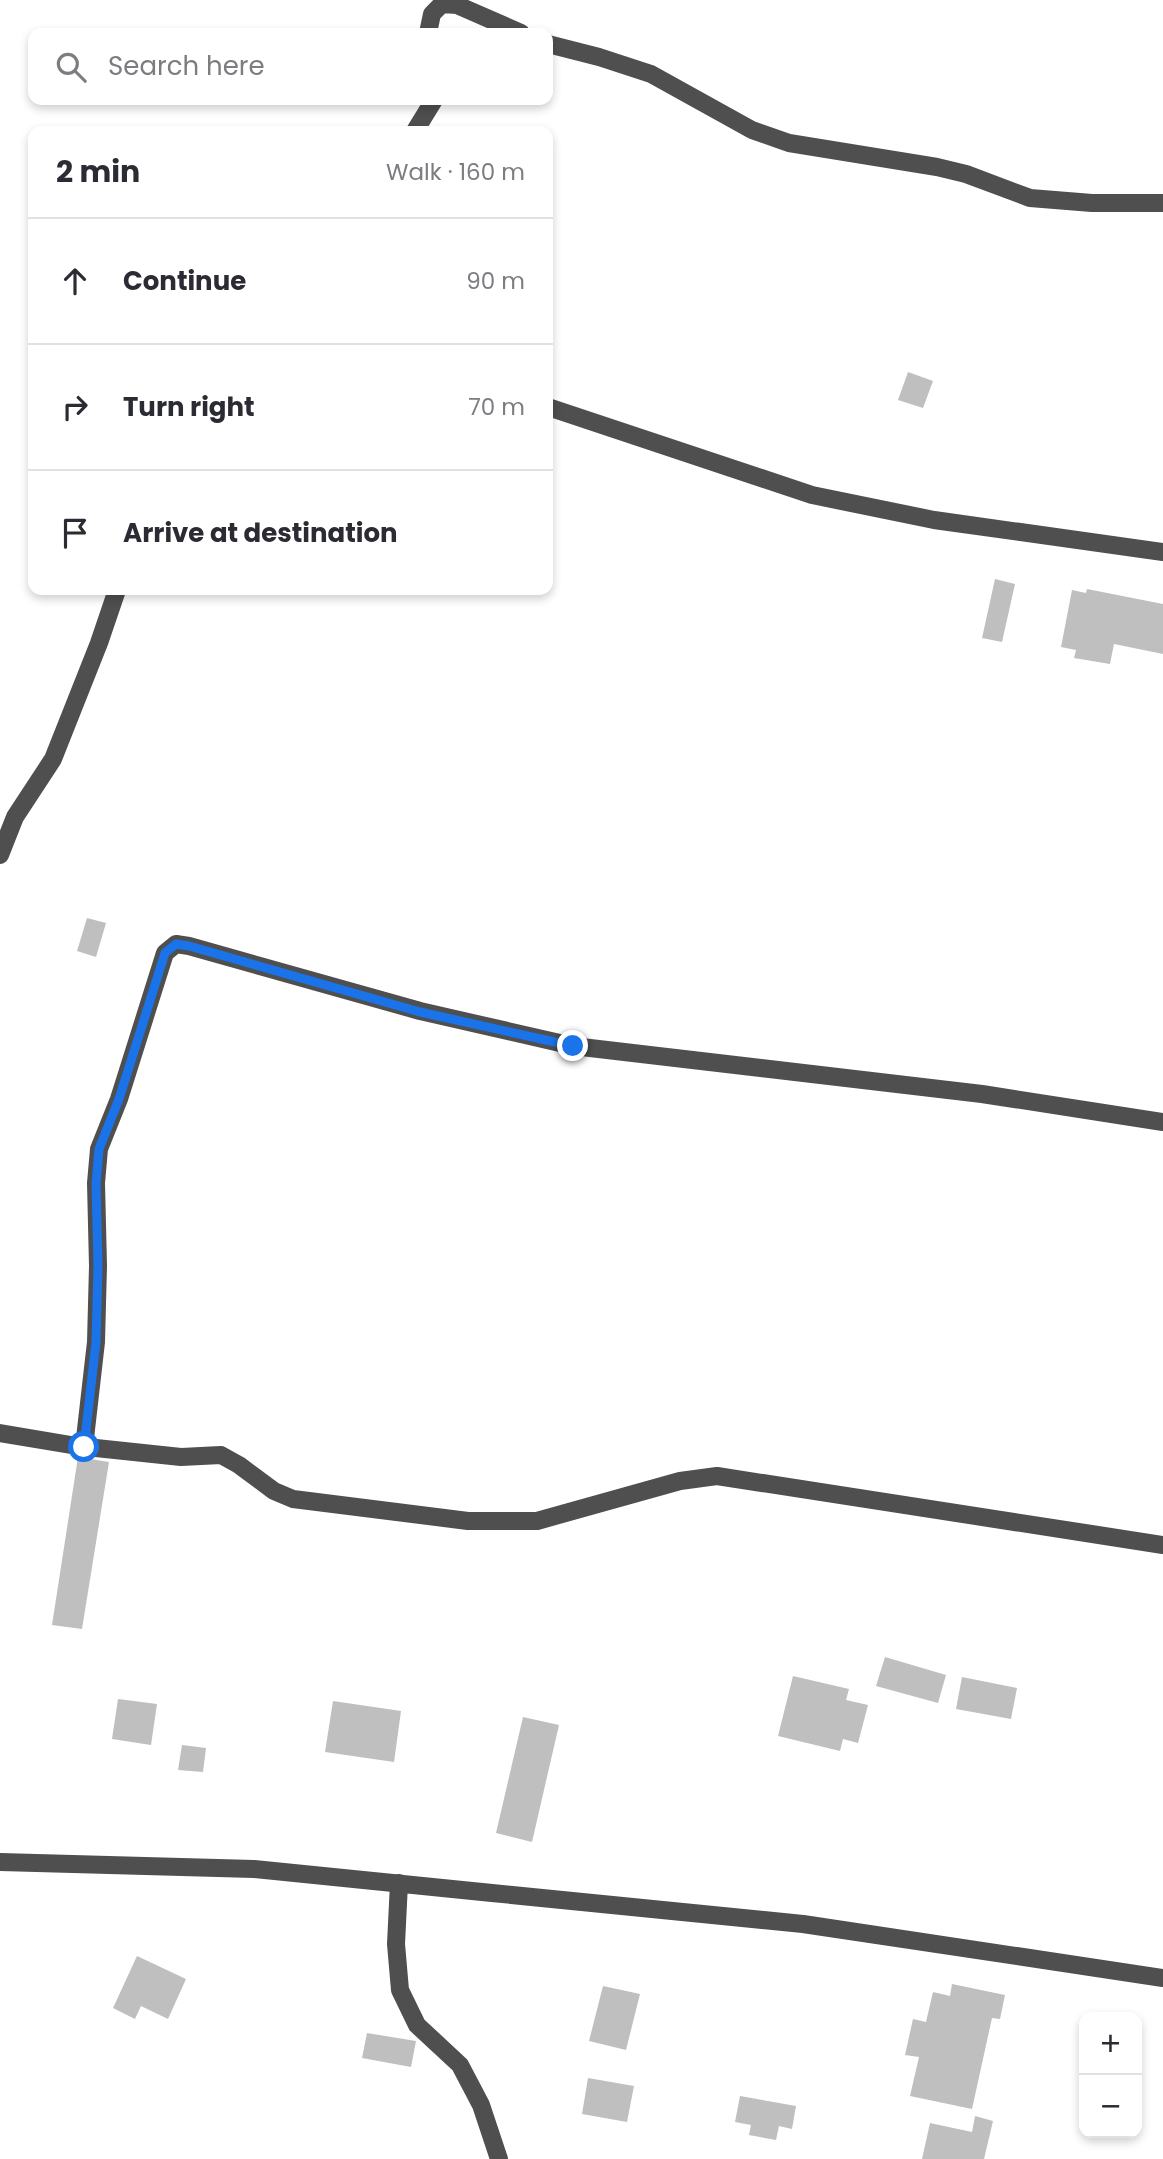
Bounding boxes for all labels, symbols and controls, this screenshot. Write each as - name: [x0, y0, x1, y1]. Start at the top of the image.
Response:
- search box: [28, 28, 553, 105]
- icon: search: [52, 48, 90, 86]
- text: Search here: [108, 48, 265, 84]
- text: 2 min: [56, 150, 140, 193]
- text: Walk · 160 m: [386, 156, 525, 188]
- icon: ahead: [56, 262, 94, 300]
- text: Continue: [123, 263, 246, 299]
- text: 90 m: [466, 265, 525, 297]
- icon: right: [56, 388, 94, 426]
- text: Turn right: [123, 389, 255, 425]
- text: 70 m: [468, 391, 525, 423]
- icon: arrive: [56, 514, 94, 552]
- text: Arrive at destination: [123, 515, 398, 551]
- route end: [557, 1030, 588, 1061]
- route start: [68, 1431, 99, 1462]
- map controls: [1079, 2012, 1142, 2138]
- button: +: [1079, 2012, 1142, 2075]
- button: −: [1079, 2075, 1142, 2138]

